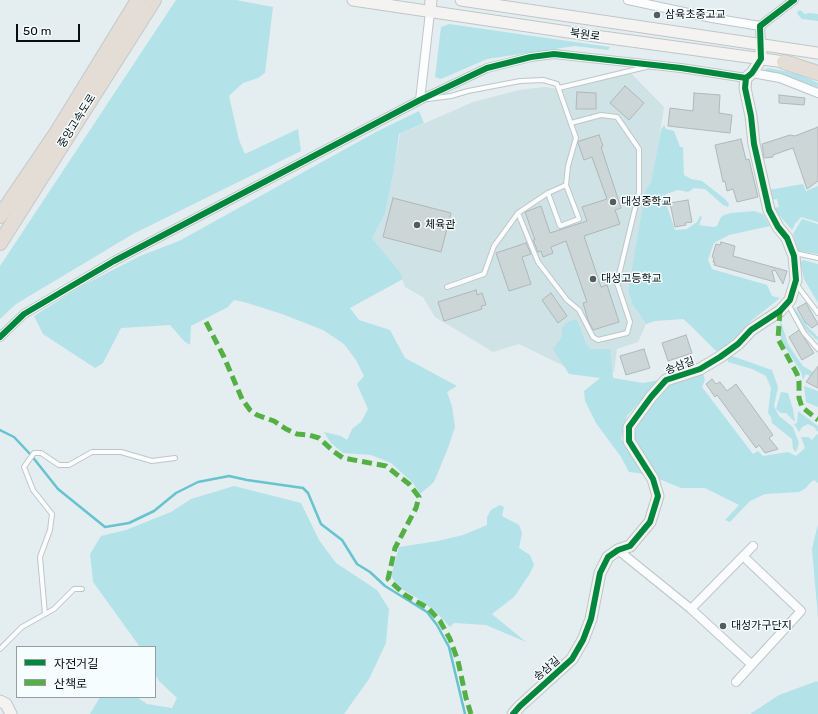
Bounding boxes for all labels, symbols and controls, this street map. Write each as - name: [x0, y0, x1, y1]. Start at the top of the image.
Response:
- place label: 삼육초중고교: [665, 8, 726, 22]
- marker: 삼육초중고교: [652, 10, 662, 20]
- scale bar: [18, 16, 82, 42]
- text: 50 m: [23, 24, 51, 38]
- street label: 북원로: [569, 26, 601, 44]
- street label: 중앙고속도로: [55, 92, 99, 150]
- place label: 대성중학교: [621, 195, 672, 209]
- marker: 대성중학교: [608, 197, 618, 207]
- place label: 체육관: [425, 218, 455, 232]
- marker: 체육관: [412, 220, 422, 230]
- place label: 대성고등학교: [601, 272, 662, 286]
- marker: 대성고등학교: [588, 274, 598, 284]
- street label: 송삼길: [663, 355, 697, 377]
- place label: 대성가구단지: [731, 619, 792, 633]
- marker: 대성가구단지: [718, 621, 728, 631]
- legend: [16, 646, 156, 698]
- street label: 송삼길: [531, 654, 563, 684]
- text: 자전거길: [54, 657, 98, 671]
- text: 산책로: [54, 677, 87, 691]

